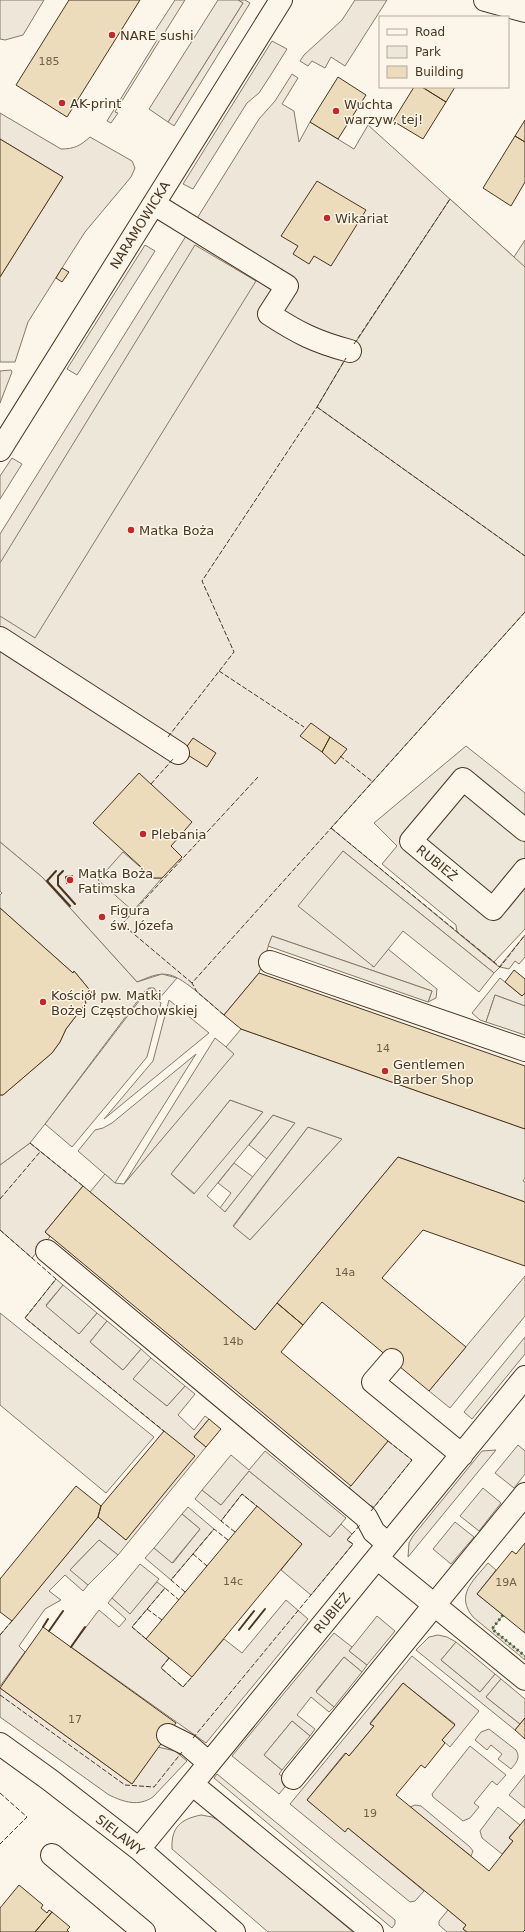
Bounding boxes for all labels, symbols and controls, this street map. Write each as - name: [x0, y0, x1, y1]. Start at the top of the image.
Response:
- legend: [379, 16, 509, 88]
- text: Road: [415, 25, 445, 39]
- place label: NARE sushi: [120, 28, 194, 43]
- marker: NARE sushi: [107, 30, 117, 40]
- text: Park: [415, 45, 441, 59]
- house number: 185: [39, 55, 60, 68]
- text: Building: [415, 65, 464, 79]
- place label: AK-print: [70, 96, 121, 111]
- place label: Wuchta warzyw, tej!: [344, 97, 423, 127]
- marker: AK-print: [57, 98, 67, 108]
- marker: Wuchta warzyw, tej!: [331, 106, 341, 116]
- street label: NARAMOWICKA: [107, 178, 173, 272]
- place label: Wikariat: [335, 211, 388, 226]
- marker: Wikariat: [322, 213, 332, 223]
- place label: Matka Boża: [139, 523, 214, 538]
- marker: Matka Boża: [126, 525, 136, 535]
- place label: Plebania: [151, 827, 207, 842]
- marker: Plebania: [138, 829, 148, 839]
- street label: RUBIEŻ: [413, 842, 461, 884]
- place label: Matka Boża Fatimska: [78, 866, 153, 896]
- marker: Matka Boża Fatimska: [65, 875, 75, 885]
- place label: Figura św. Józefa: [110, 903, 174, 933]
- marker: Figura św. Józefa: [97, 912, 107, 922]
- place label: Kościół pw. Matki Bożej Częstochowskiej: [51, 988, 198, 1018]
- marker: Kościół pw. Matki Bożej Częstochowskiej: [38, 997, 48, 1007]
- house number: 14: [376, 1042, 390, 1055]
- place label: Gentlemen Barber Shop: [393, 1057, 474, 1087]
- marker: Gentlemen Barber Shop: [380, 1066, 390, 1076]
- house number: 14a: [335, 1266, 355, 1279]
- house number: 14b: [223, 1335, 244, 1348]
- house number: 14c: [223, 1575, 243, 1588]
- house number: 19A: [495, 1576, 517, 1589]
- street label: RUBIEŻ: [311, 1590, 353, 1636]
- house number: 17: [68, 1713, 82, 1726]
- house number: 19: [363, 1807, 377, 1820]
- street label: SIELAWY: [93, 1812, 147, 1858]

